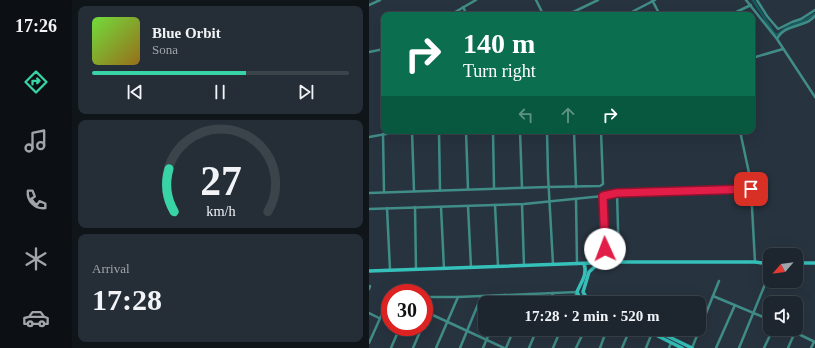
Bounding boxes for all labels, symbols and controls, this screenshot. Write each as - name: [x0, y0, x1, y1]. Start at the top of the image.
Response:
- text: 17:26: [15, 16, 57, 36]
- text: Blue Orbit: [152, 25, 221, 41]
- icon: right: [397, 28, 449, 80]
- text: 140 m: [463, 28, 535, 59]
- text: Sona: [152, 42, 178, 57]
- text: Turn right: [463, 61, 536, 81]
- icon: directions: [22, 68, 50, 96]
- icon: previous: [124, 81, 146, 103]
- icon: pause: [209, 81, 231, 103]
- icon: next: [295, 81, 317, 103]
- icon: left: [515, 104, 537, 126]
- icon: ahead: [557, 104, 579, 126]
- icon: right: [599, 104, 621, 126]
- icon: music: [22, 127, 50, 155]
- text: 27: [200, 158, 241, 204]
- pin: [734, 172, 768, 206]
- icon: arrive: [740, 178, 762, 200]
- icon: phone: [22, 186, 50, 214]
- text: km/h: [206, 203, 235, 219]
- position arrow: [584, 228, 626, 270]
- icon: climate: [22, 245, 50, 273]
- north arrow: [763, 248, 803, 288]
- map controls: [763, 248, 803, 336]
- text: Arrival: [92, 261, 130, 276]
- text: 17:28: [92, 283, 162, 316]
- speed limit sign: 30: [381, 284, 433, 336]
- button: sound: [763, 296, 803, 336]
- icon: car: [22, 304, 50, 332]
- text: 17:28 · 2 min · 520 m: [525, 308, 660, 324]

